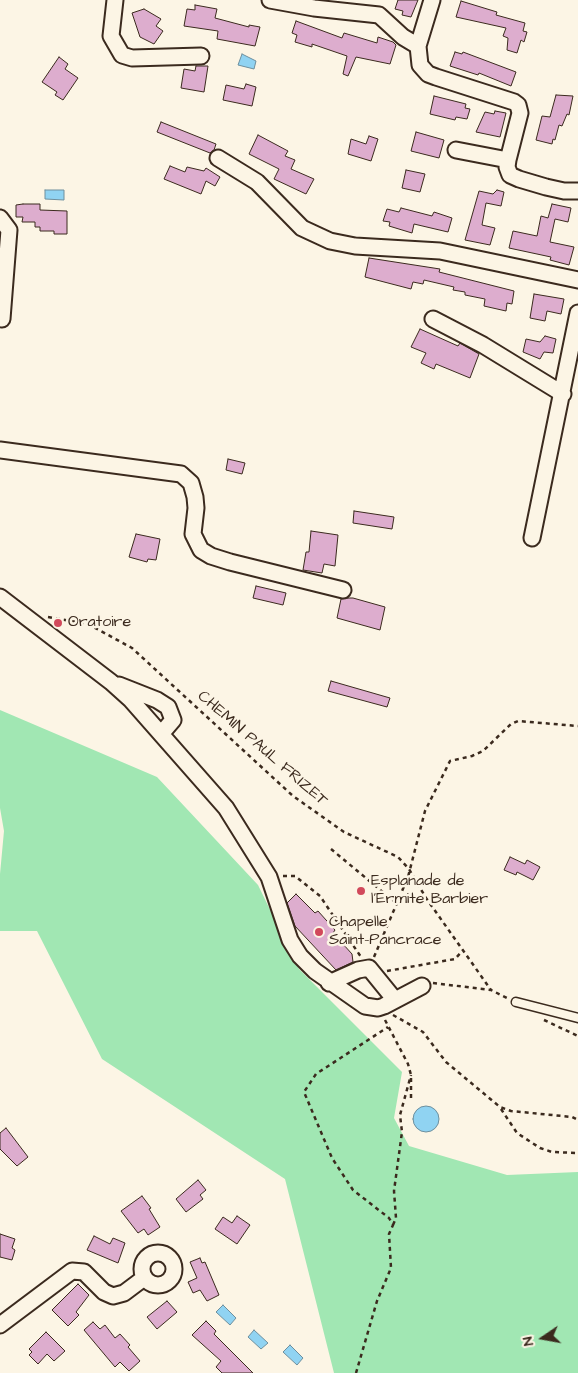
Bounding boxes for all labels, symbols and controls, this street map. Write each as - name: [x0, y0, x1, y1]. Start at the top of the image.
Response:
- place label: Oratoire: [68, 613, 131, 633]
- marker: Oratoire: [52, 617, 64, 629]
- street label: CHEMIN PAUL FRIZET: [193, 687, 331, 811]
- place label: Esplanade de l'Ermite Barbier: [371, 872, 488, 910]
- marker: Esplanade de l'Ermite Barbier: [355, 885, 367, 897]
- place label: Chapelle Saint-Pancrace: [329, 913, 442, 951]
- marker: Chapelle Saint-Pancrace: [313, 926, 325, 938]
- north arrow: [518, 1313, 568, 1363]
- text: N: [518, 1335, 539, 1347]

